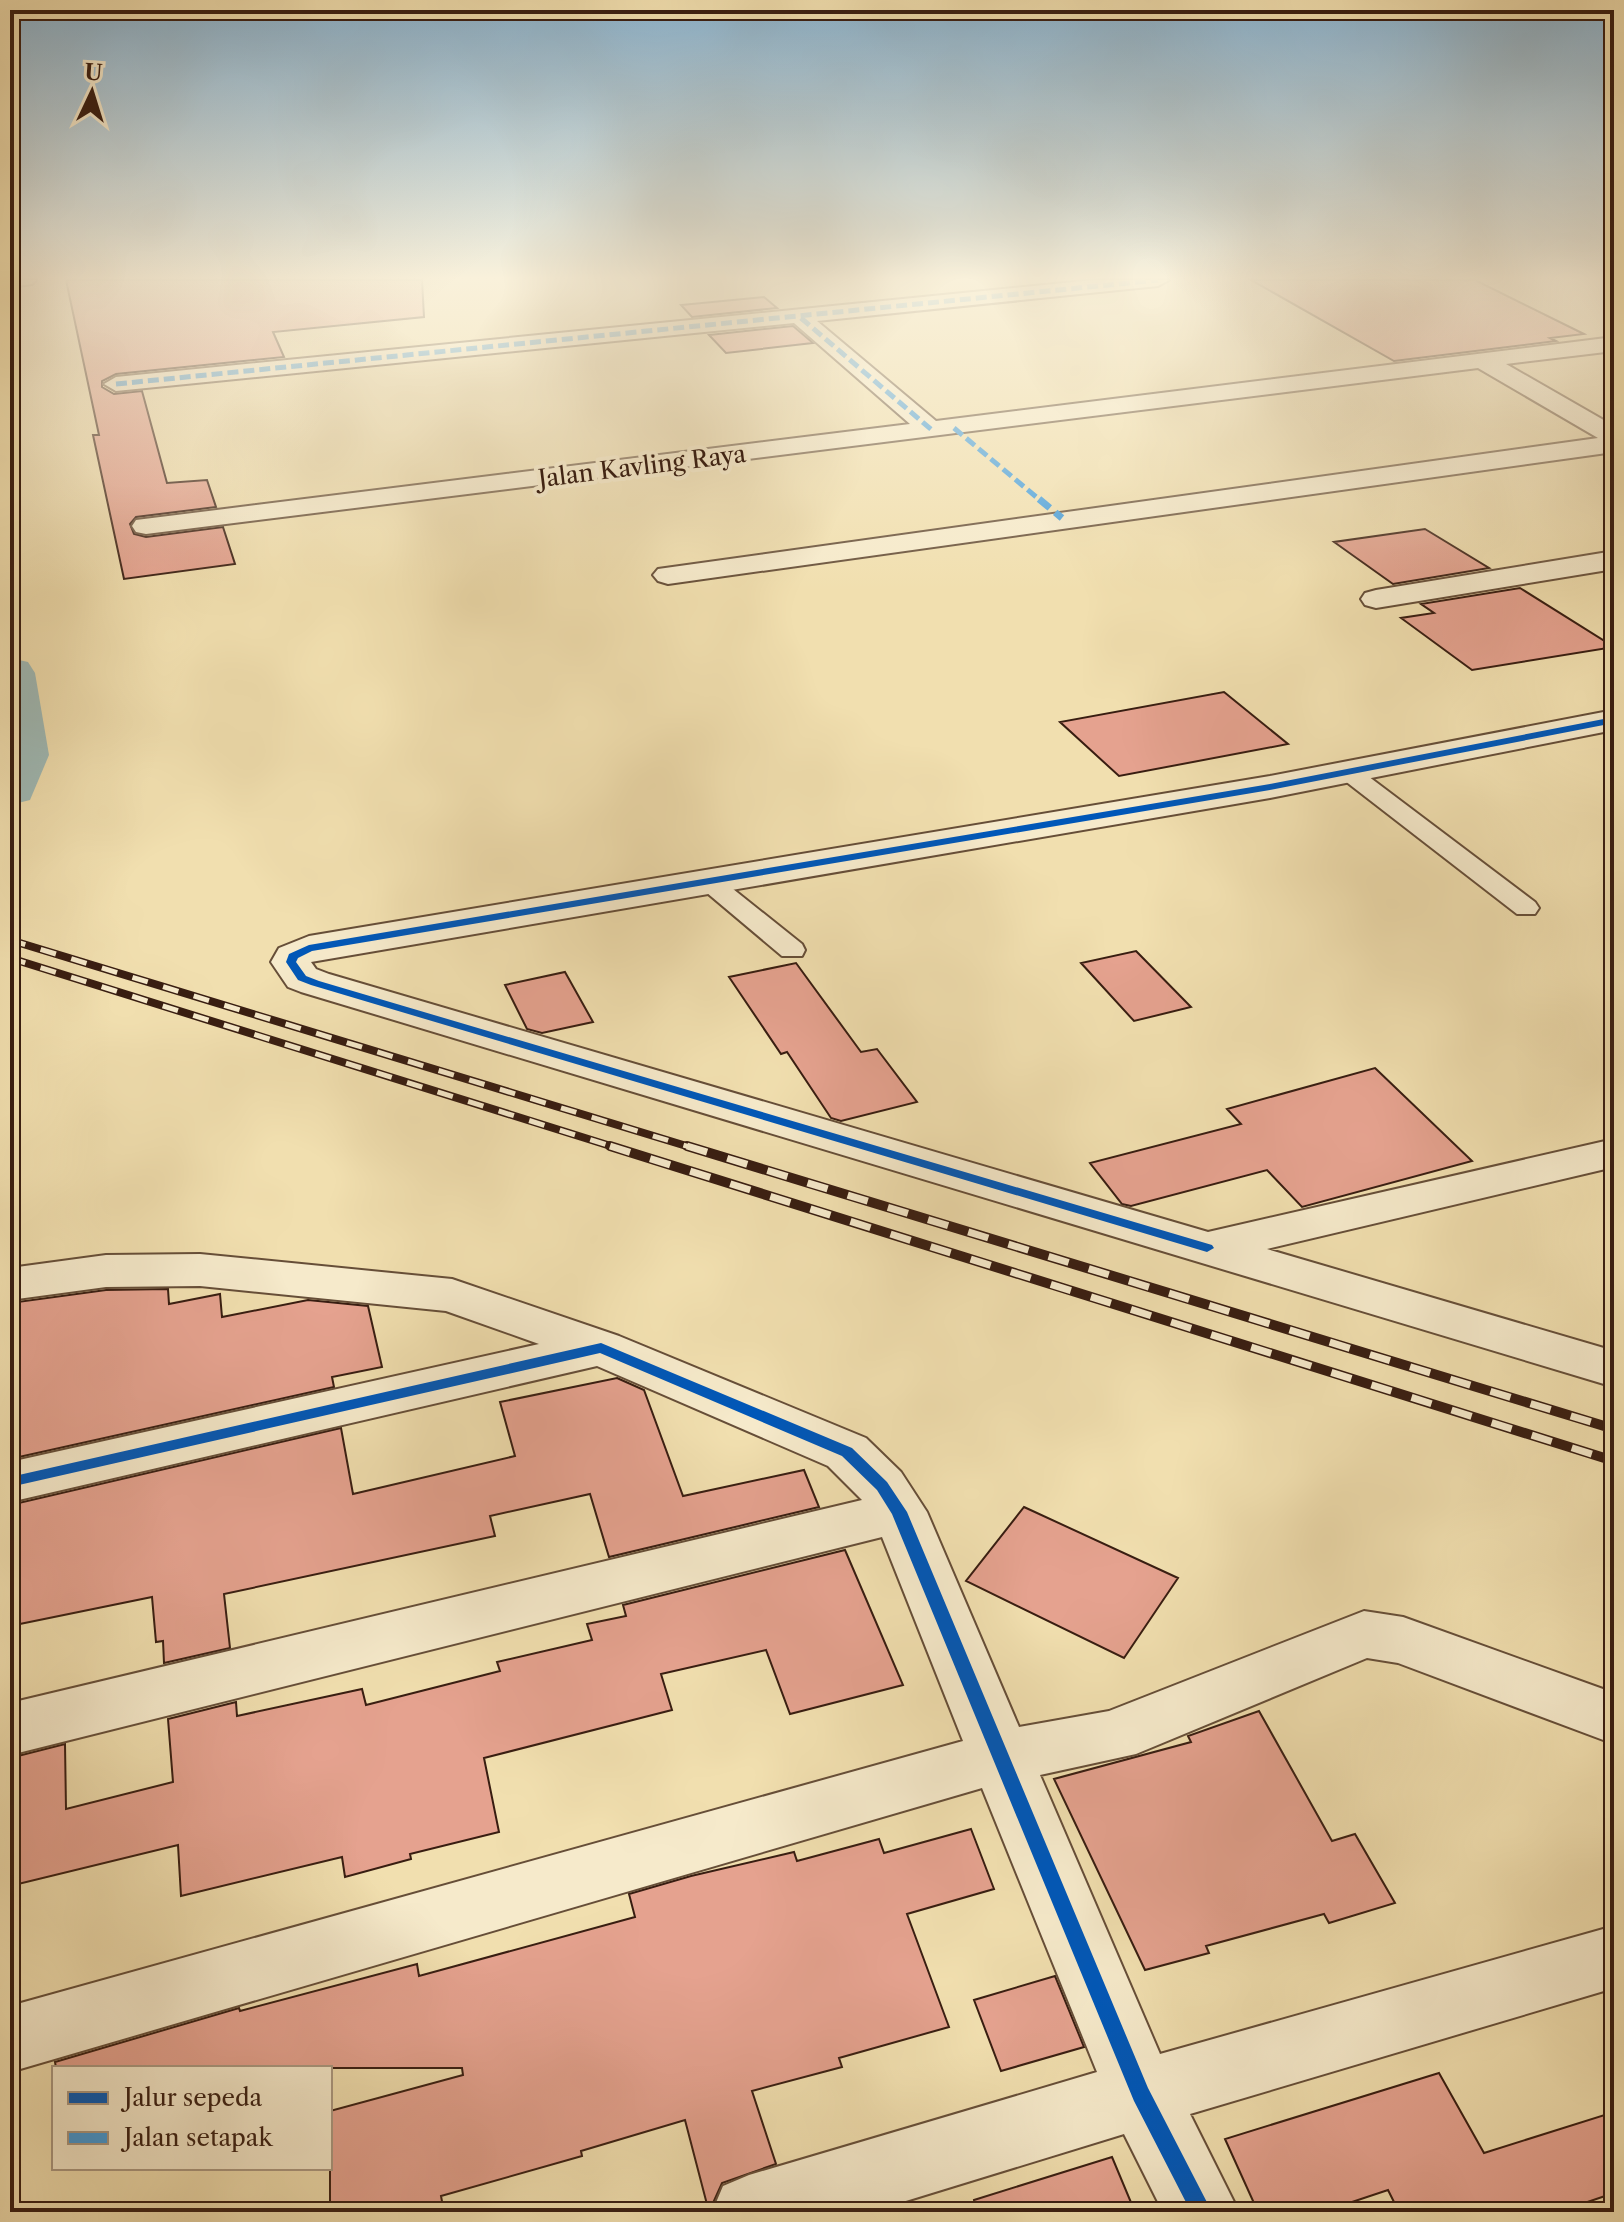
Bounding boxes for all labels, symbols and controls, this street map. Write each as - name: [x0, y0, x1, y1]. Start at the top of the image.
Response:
- north arrow: [52, 52, 132, 132]
- text: U: [84, 58, 103, 87]
- street label: Jalan Kavling Raya: [533, 439, 748, 494]
- legend: [52, 2066, 332, 2170]
- text: Jalur sepeda: [120, 2083, 263, 2112]
- text: Jalan setapak: [120, 2123, 274, 2152]

